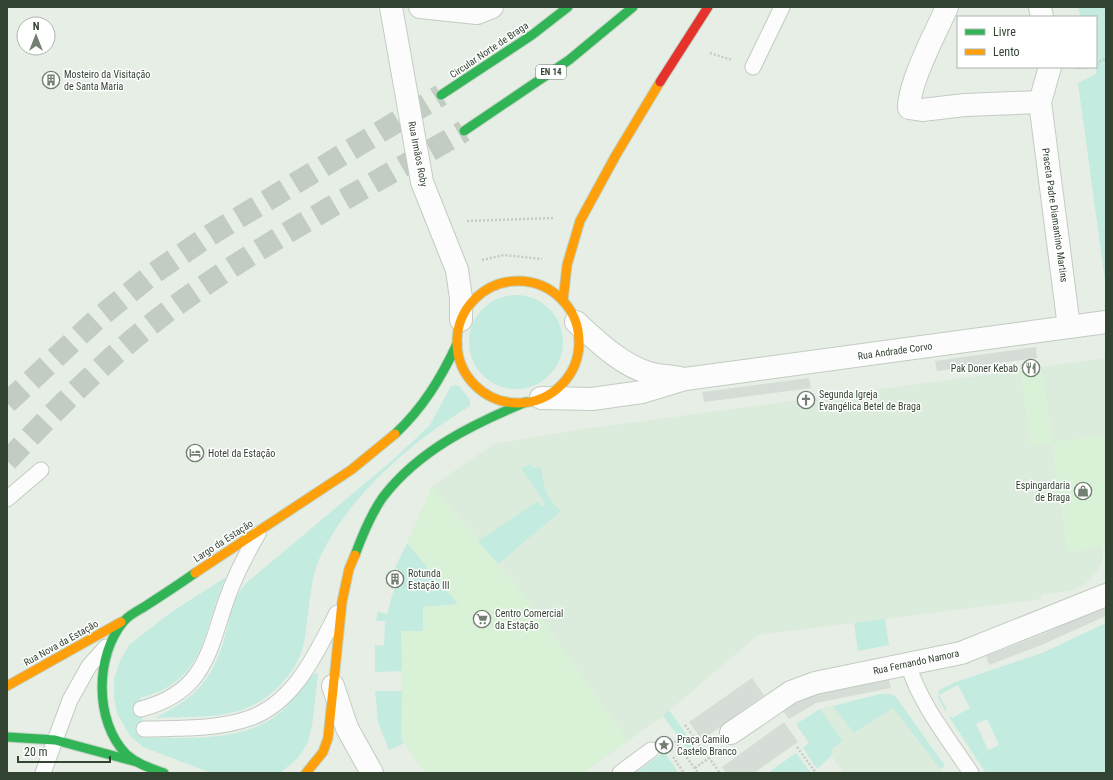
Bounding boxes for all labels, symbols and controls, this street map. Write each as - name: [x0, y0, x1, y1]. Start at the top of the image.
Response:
- north arrow: [16, 16, 56, 56]
- legend: [957, 16, 1097, 68]
- text: N: [33, 20, 40, 33]
- street label: Circular Norte de Braga: [448, 20, 530, 80]
- text: Livre: [993, 25, 1016, 39]
- text: Lento: [993, 45, 1020, 59]
- road number: EN 14: [536, 65, 566, 79]
- place label: Mosteiro da Visitação de Santa Maria: [64, 69, 150, 92]
- building icon: Mosteiro da Visitação de Santa Maria: [41, 70, 61, 90]
- street label: Rua Irmãos Roby: [406, 120, 430, 188]
- street label: Praceta Padre Diamantino Martins: [1040, 147, 1070, 283]
- street label: Rua Andrade Corvo: [857, 340, 933, 362]
- restaurant icon: Pak Doner Kebab: [1021, 358, 1041, 378]
- place label: Pak Doner Kebab: [951, 363, 1018, 374]
- place label: Segunda Igreja Evangélica Betel de Braga: [819, 389, 921, 412]
- church icon: Segunda Igreja Evangélica Betel de Braga: [796, 390, 816, 410]
- hotel icon: Hotel da Estação: [185, 443, 205, 463]
- place label: Hotel da Estação: [208, 448, 275, 459]
- place label: Espingardaria de Braga: [1016, 480, 1070, 503]
- shop icon: Espingardaria de Braga: [1073, 481, 1093, 501]
- street label: Largo da Estação: [191, 518, 255, 564]
- place label: Rotunda Estação III: [408, 568, 450, 591]
- building icon: Rotunda Estação III: [385, 569, 405, 589]
- place label: Centro Comercial da Estação: [495, 608, 563, 631]
- supermarket icon: Centro Comercial da Estação: [472, 609, 492, 629]
- street label: Rua Nova da Estação: [22, 618, 100, 668]
- street label: Rua Fernando Namora: [872, 647, 960, 676]
- place label: Praça Camilo Castelo Branco: [677, 734, 737, 757]
- place icon: Praça Camilo Castelo Branco: [654, 735, 674, 755]
- scale bar: [18, 738, 110, 764]
- text: 20 m: [24, 745, 48, 759]

